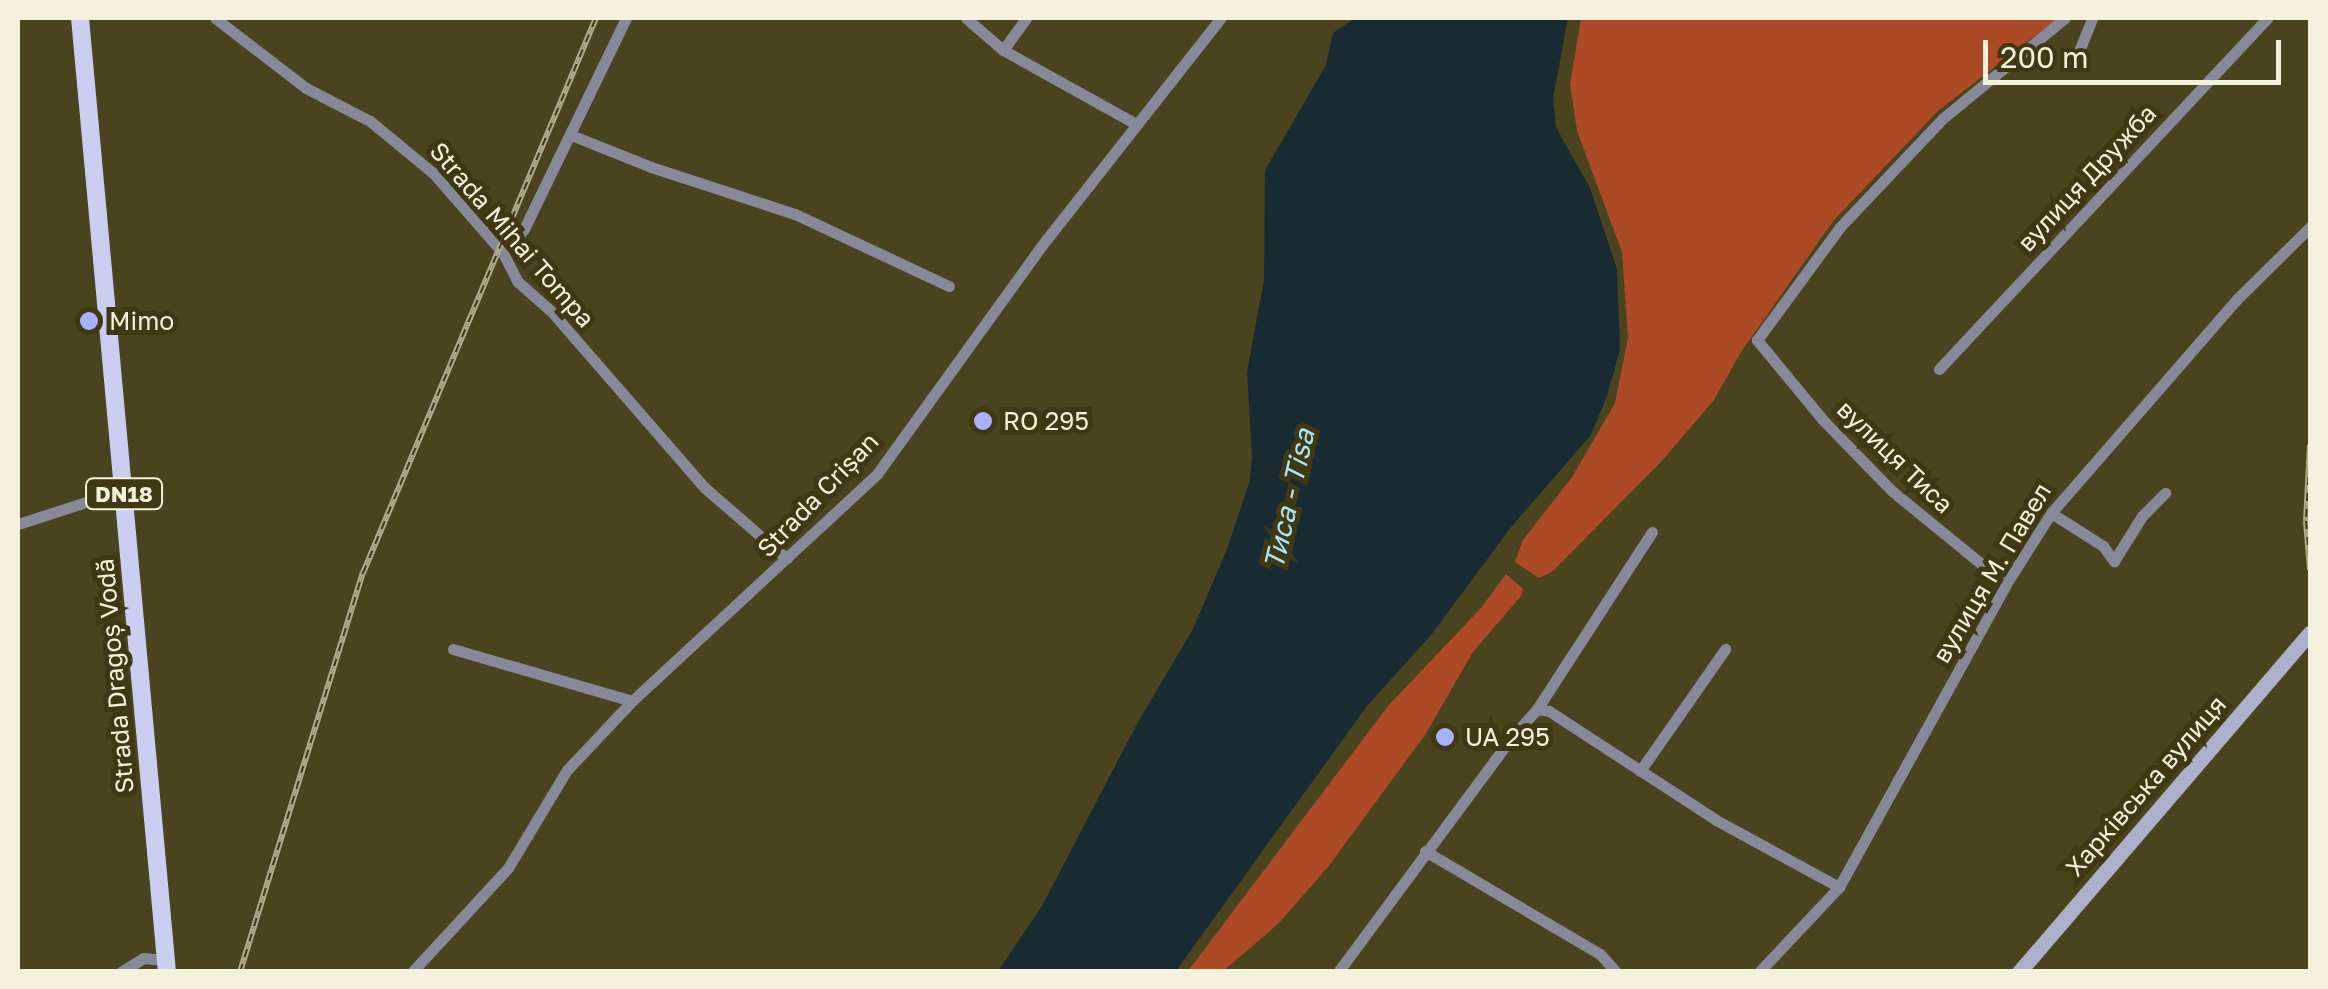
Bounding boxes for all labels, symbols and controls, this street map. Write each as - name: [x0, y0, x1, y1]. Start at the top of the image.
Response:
- scale bar: [1988, 20, 2286, 82]
- text: 200 m: [2000, 39, 2089, 75]
- street label: вулиця Дружба: [2011, 99, 2163, 257]
- street label: Strada Mihai Tompa: [423, 136, 601, 334]
- place label: Mimo: [109, 306, 174, 336]
- marker: Mimo: [78, 310, 100, 332]
- street label: вулиця Тиса: [1831, 394, 1959, 520]
- place label: RO 295: [1003, 406, 1089, 436]
- marker: RO 295: [972, 410, 994, 432]
- water label: Тиса - Tisa: [1257, 425, 1321, 573]
- street label: Strada Crișan: [751, 427, 885, 563]
- road number: DN18: [84, 477, 164, 511]
- street label: вулиця М. Павел: [1927, 478, 2057, 668]
- street label: Strada Dragoș Vodă: [90, 557, 140, 795]
- street label: Харківська вулиця: [2059, 690, 2233, 882]
- place label: UA 295: [1465, 722, 1550, 752]
- marker: UA 295: [1434, 726, 1456, 748]

